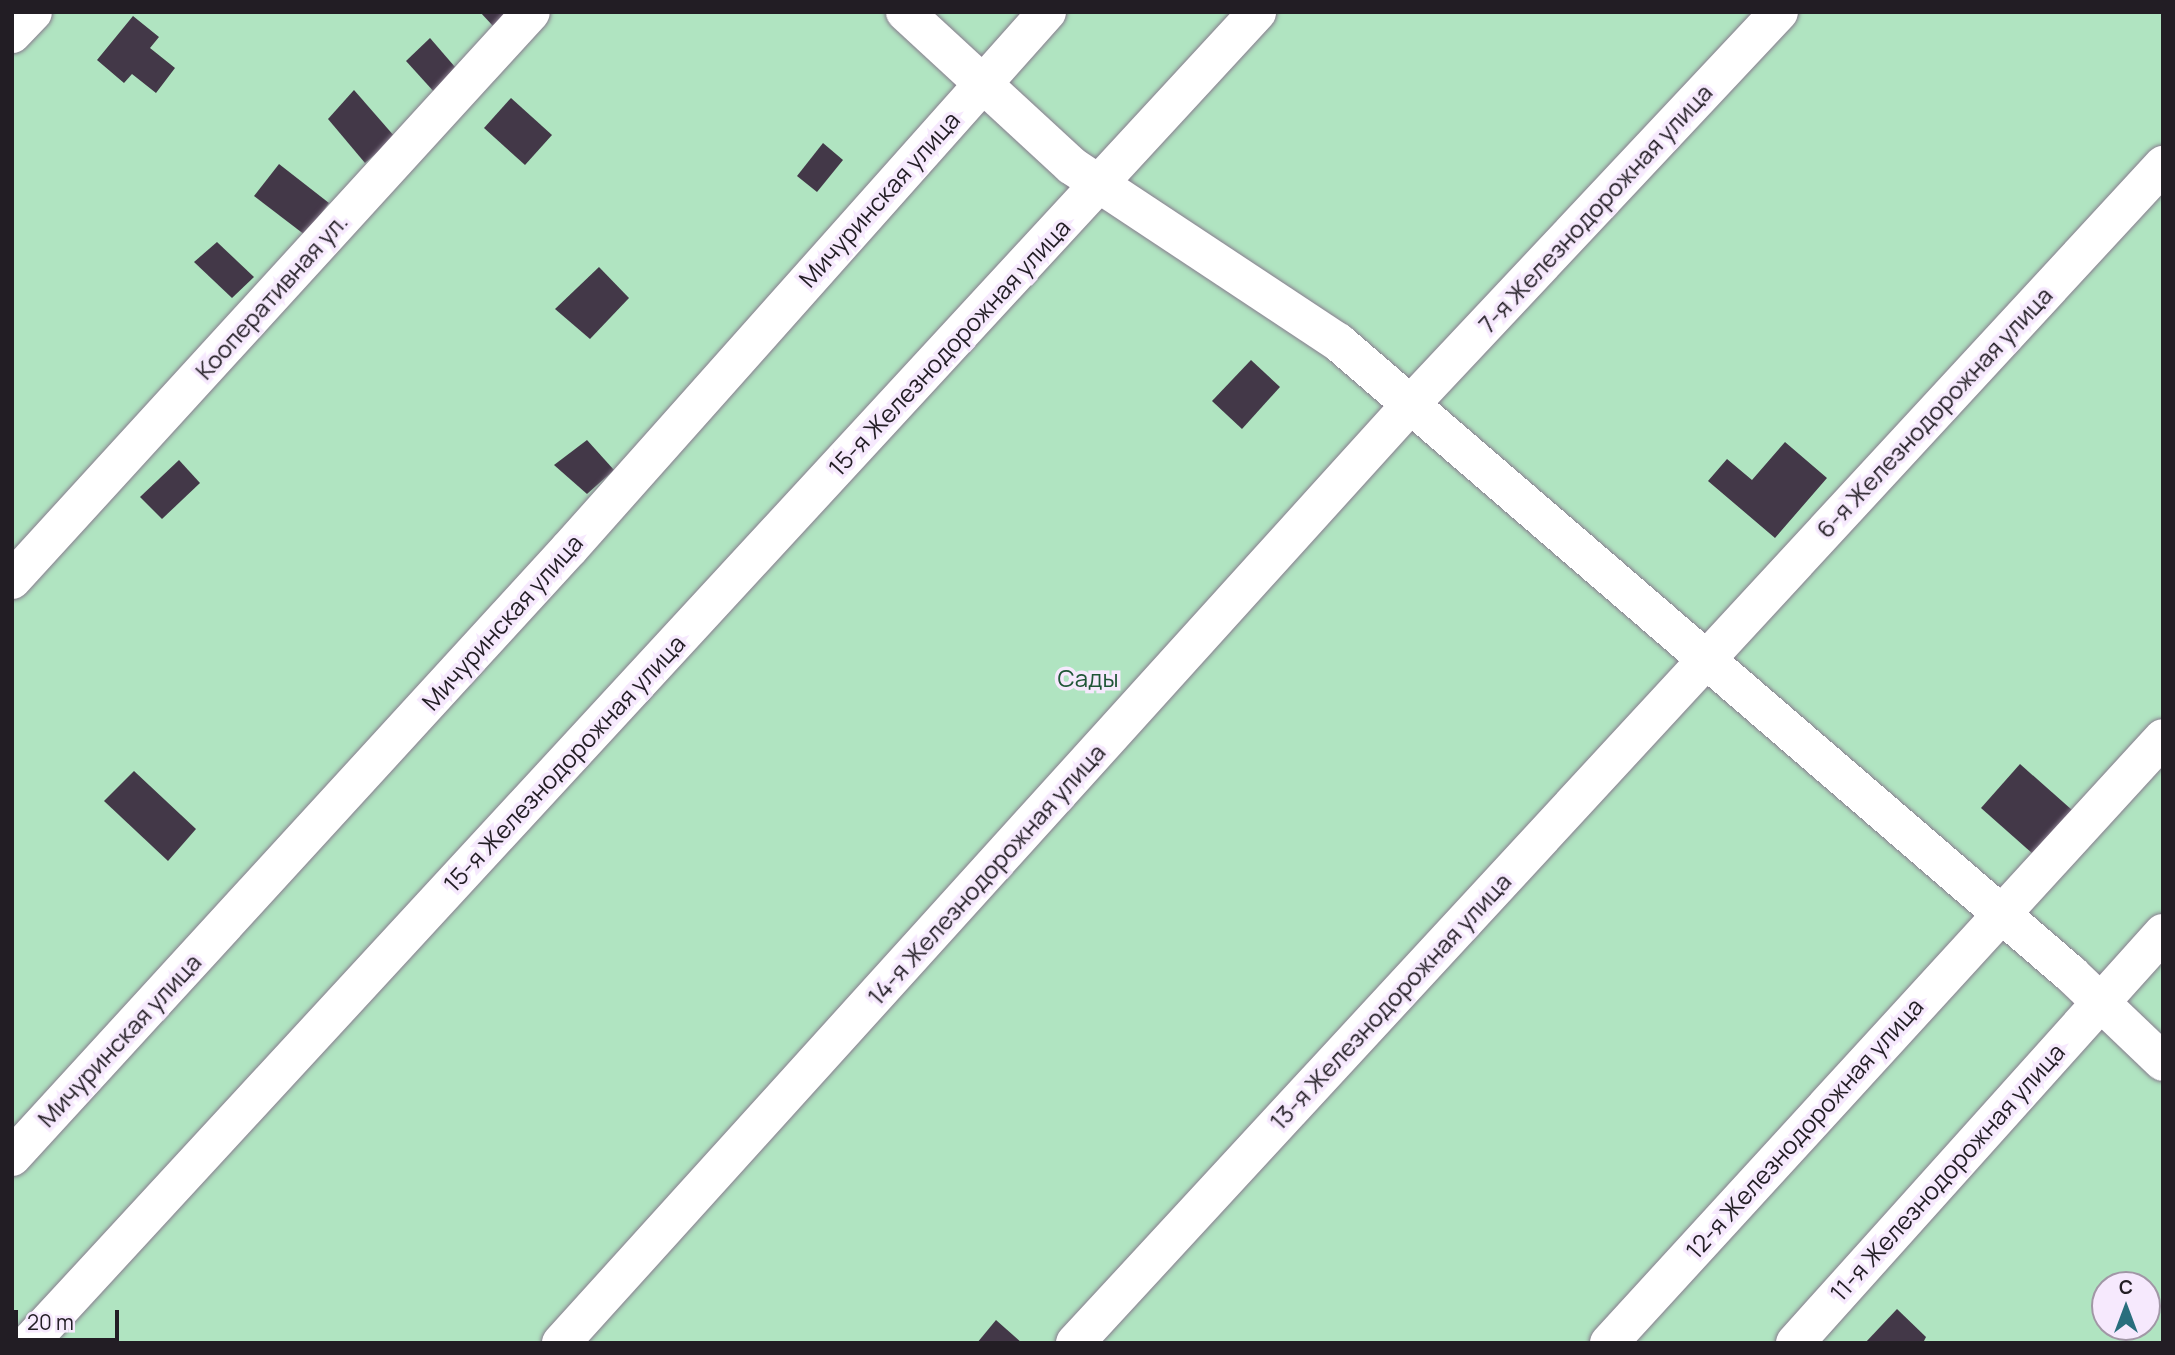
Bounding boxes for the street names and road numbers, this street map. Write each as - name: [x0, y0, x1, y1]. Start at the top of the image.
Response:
- street label: 7-я Железнодорожная улица: [1472, 78, 1718, 338]
- street label: Мичуринская улица: [793, 105, 965, 293]
- street label: Кооперативная ул.: [189, 207, 353, 385]
- street label: 15-я Железнодорожная улица: [822, 213, 1076, 481]
- street label: 6-я Железнодорожная улица: [1810, 281, 2058, 543]
- street label: Мичуринская улица: [416, 528, 588, 716]
- street label: 15-я Железнодорожная улица: [437, 629, 691, 897]
- street label: 14-я Железнодорожная улица: [861, 738, 1111, 1010]
- street label: 13-я Железнодорожная улица: [1263, 867, 1517, 1135]
- street label: Мичуринская улица: [31, 948, 207, 1132]
- street label: 12-я Железнодорожная улица: [1679, 992, 1929, 1264]
- street label: 11-я Железнодорожная улица: [1824, 1037, 2070, 1307]

